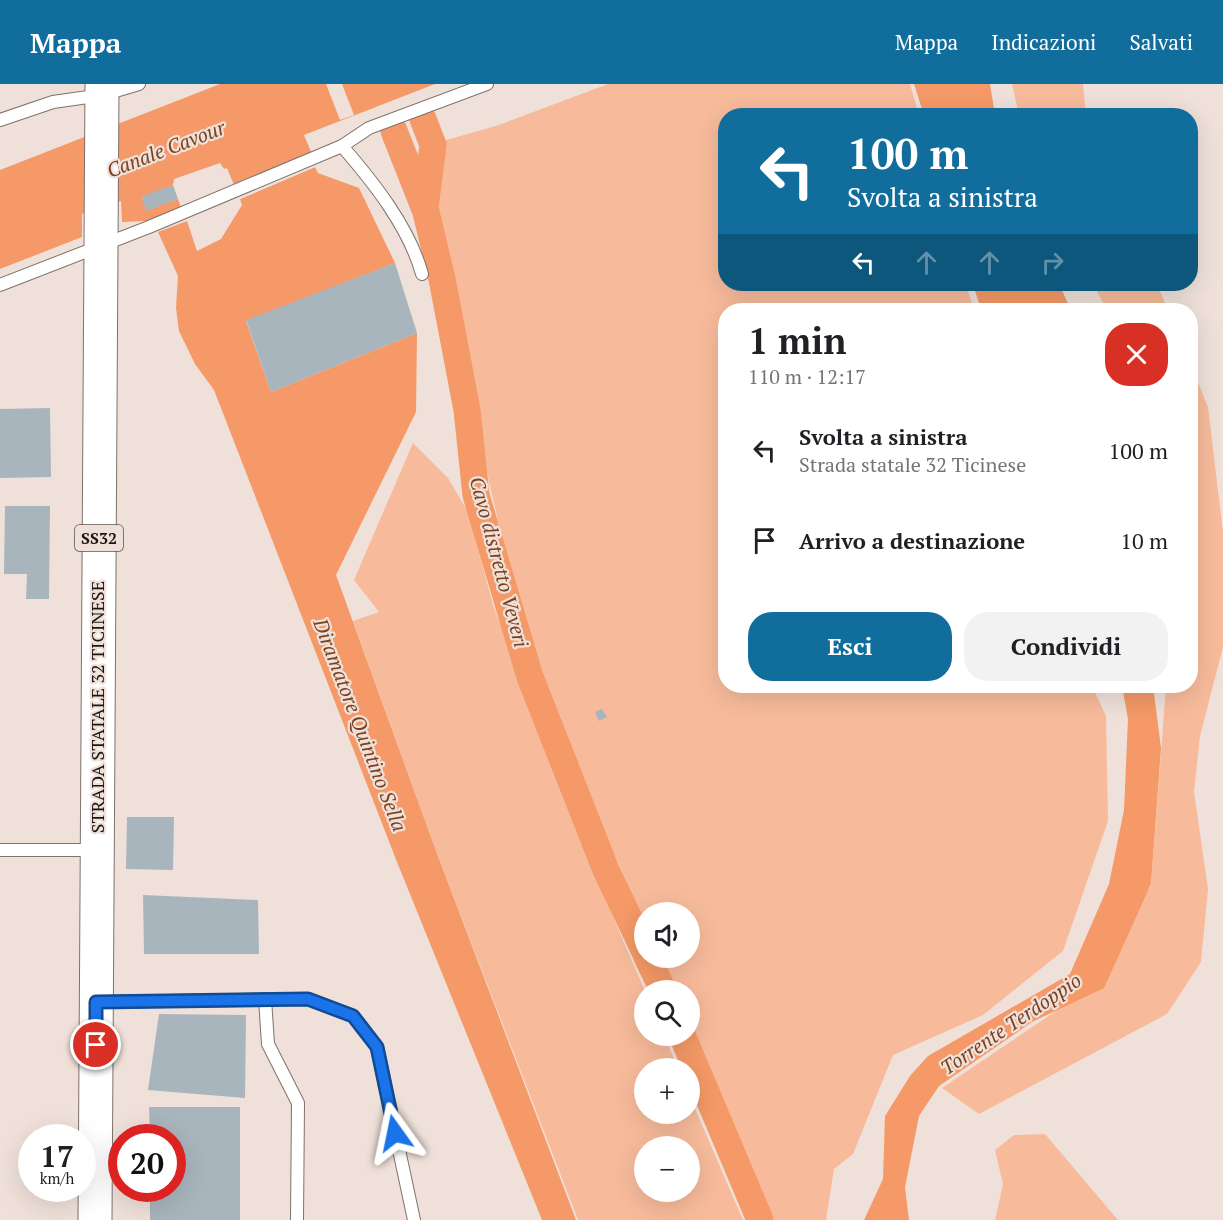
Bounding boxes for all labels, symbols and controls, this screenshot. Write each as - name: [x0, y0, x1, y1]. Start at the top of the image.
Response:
- text: Mappa: [30, 24, 121, 61]
- text: Mappa: [895, 28, 958, 56]
- text: Indicazioni: [991, 28, 1096, 56]
- text: Salvati: [1129, 28, 1193, 56]
- water label: Canale Cavour: [103, 113, 230, 183]
- text: 100 m: [847, 125, 968, 181]
- icon: left: [748, 132, 826, 210]
- text: Svolta a sinistra: [847, 179, 1038, 215]
- icon: left: [847, 246, 880, 279]
- icon: ahead: [910, 246, 943, 279]
- icon: ahead: [973, 246, 1006, 279]
- icon: right: [1036, 246, 1069, 279]
- text: 1 min: [748, 317, 846, 364]
- button: close: [1105, 323, 1168, 386]
- text: 110 m · 12:17: [748, 363, 866, 390]
- text: Svolta a sinistra: [799, 422, 968, 451]
- icon: left: [748, 434, 781, 467]
- text: 100 m: [1108, 436, 1168, 465]
- text: Strada statale 32 Ticinese: [799, 451, 1026, 478]
- water label: Cavo distretto Veveri: [464, 474, 535, 651]
- icon: arrive: [748, 524, 781, 557]
- road number: SS32: [75, 525, 123, 551]
- text: Arrivo a destinazione: [799, 526, 1025, 555]
- text: 10 m: [1120, 526, 1168, 555]
- street label: STRADA STATALE 32 TICINESE: [85, 581, 109, 833]
- button: Esci: [748, 612, 952, 681]
- button: Condividi: [964, 612, 1168, 681]
- water label: Diramatore Quintino Sella: [307, 613, 414, 835]
- map controls: [634, 902, 700, 1202]
- button: sound: [634, 902, 700, 968]
- water label: Torrente Terdoppio: [935, 966, 1086, 1081]
- button: search: [634, 980, 700, 1046]
- pin: [70, 1019, 121, 1070]
- icon: arrive: [79, 1028, 112, 1061]
- button: +: [634, 1058, 700, 1124]
- position arrow: [363, 1101, 427, 1165]
- speed limit sign: 20: [108, 1124, 186, 1202]
- text: 17: [40, 1136, 74, 1176]
- button: −: [634, 1136, 700, 1202]
- text: km/h: [40, 1168, 74, 1188]

